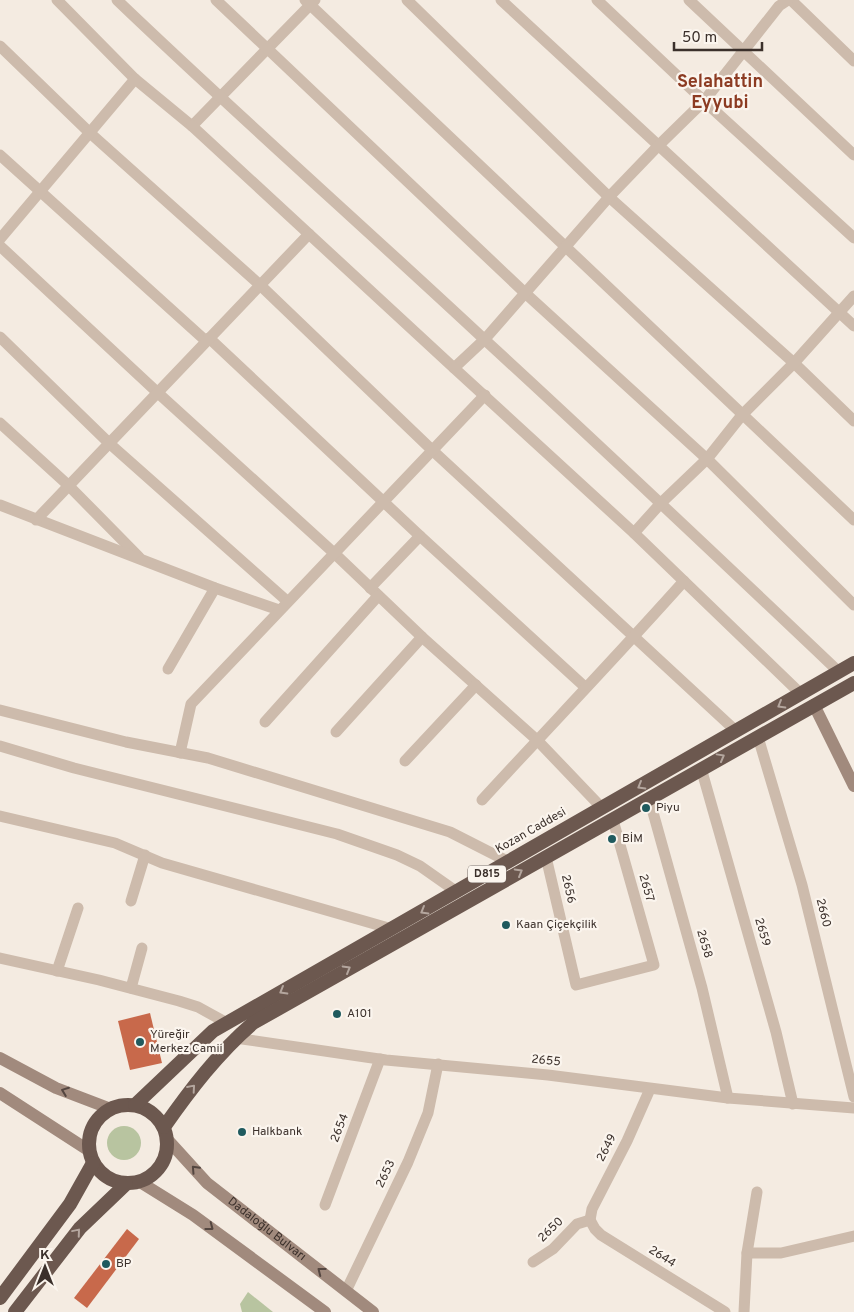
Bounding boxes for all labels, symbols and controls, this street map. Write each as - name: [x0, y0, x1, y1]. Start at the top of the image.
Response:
- scale bar: [674, 20, 762, 52]
- text: 50 m: [682, 29, 717, 48]
- district label: Selahattin Eyyubi: [677, 71, 763, 115]
- one-way arrow: [778, 699, 787, 709]
- one-way arrow: [716, 753, 725, 763]
- one-way arrow: [637, 780, 646, 790]
- place label: Piyu: [656, 800, 680, 816]
- marker: Piyu: [640, 802, 652, 814]
- street label: Kozan Caddesi: [493, 804, 569, 858]
- place label: BİM: [622, 831, 643, 847]
- marker: BİM: [606, 833, 618, 845]
- road number: D815: [468, 866, 506, 882]
- one-way arrow: [514, 868, 523, 878]
- street label: 2657: [634, 872, 658, 904]
- street label: 2656: [557, 873, 579, 905]
- street label: 2660: [812, 897, 834, 929]
- one-way arrow: [420, 904, 429, 914]
- street label: 2659: [750, 916, 774, 948]
- place label: Kaan Çiçekçilik: [516, 917, 597, 933]
- marker: Kaan Çiçekçilik: [500, 919, 512, 931]
- street label: 2658: [692, 928, 716, 960]
- one-way arrow: [342, 966, 351, 976]
- one-way arrow: [279, 985, 288, 995]
- place label: A101: [347, 1006, 372, 1022]
- marker: A101: [331, 1008, 343, 1020]
- place label: Yüreğir Merkez Camii: [150, 1027, 223, 1057]
- marker: Yüreğir Merkez Camii: [134, 1036, 146, 1048]
- street label: 2655: [531, 1052, 561, 1070]
- one-way arrow: [187, 1084, 196, 1093]
- one-way arrow: [61, 1087, 70, 1097]
- street label: 2654: [327, 1111, 353, 1145]
- place label: Halkbank: [252, 1124, 302, 1140]
- marker: Halkbank: [236, 1126, 248, 1138]
- street label: 2649: [593, 1131, 621, 1165]
- street label: 2653: [373, 1157, 399, 1191]
- one-way arrow: [192, 1166, 201, 1175]
- street label: Dadaloğlu Bulvarı: [224, 1194, 309, 1265]
- street label: 2650: [535, 1214, 567, 1246]
- one-way arrow: [204, 1221, 214, 1230]
- one-way arrow: [71, 1228, 80, 1237]
- north arrow: [20, 1242, 70, 1292]
- street label: 2644: [645, 1242, 679, 1272]
- text: K: [40, 1247, 50, 1264]
- place label: BP: [116, 1256, 132, 1272]
- marker: BP: [100, 1258, 112, 1270]
- one-way arrow: [317, 1268, 327, 1277]

